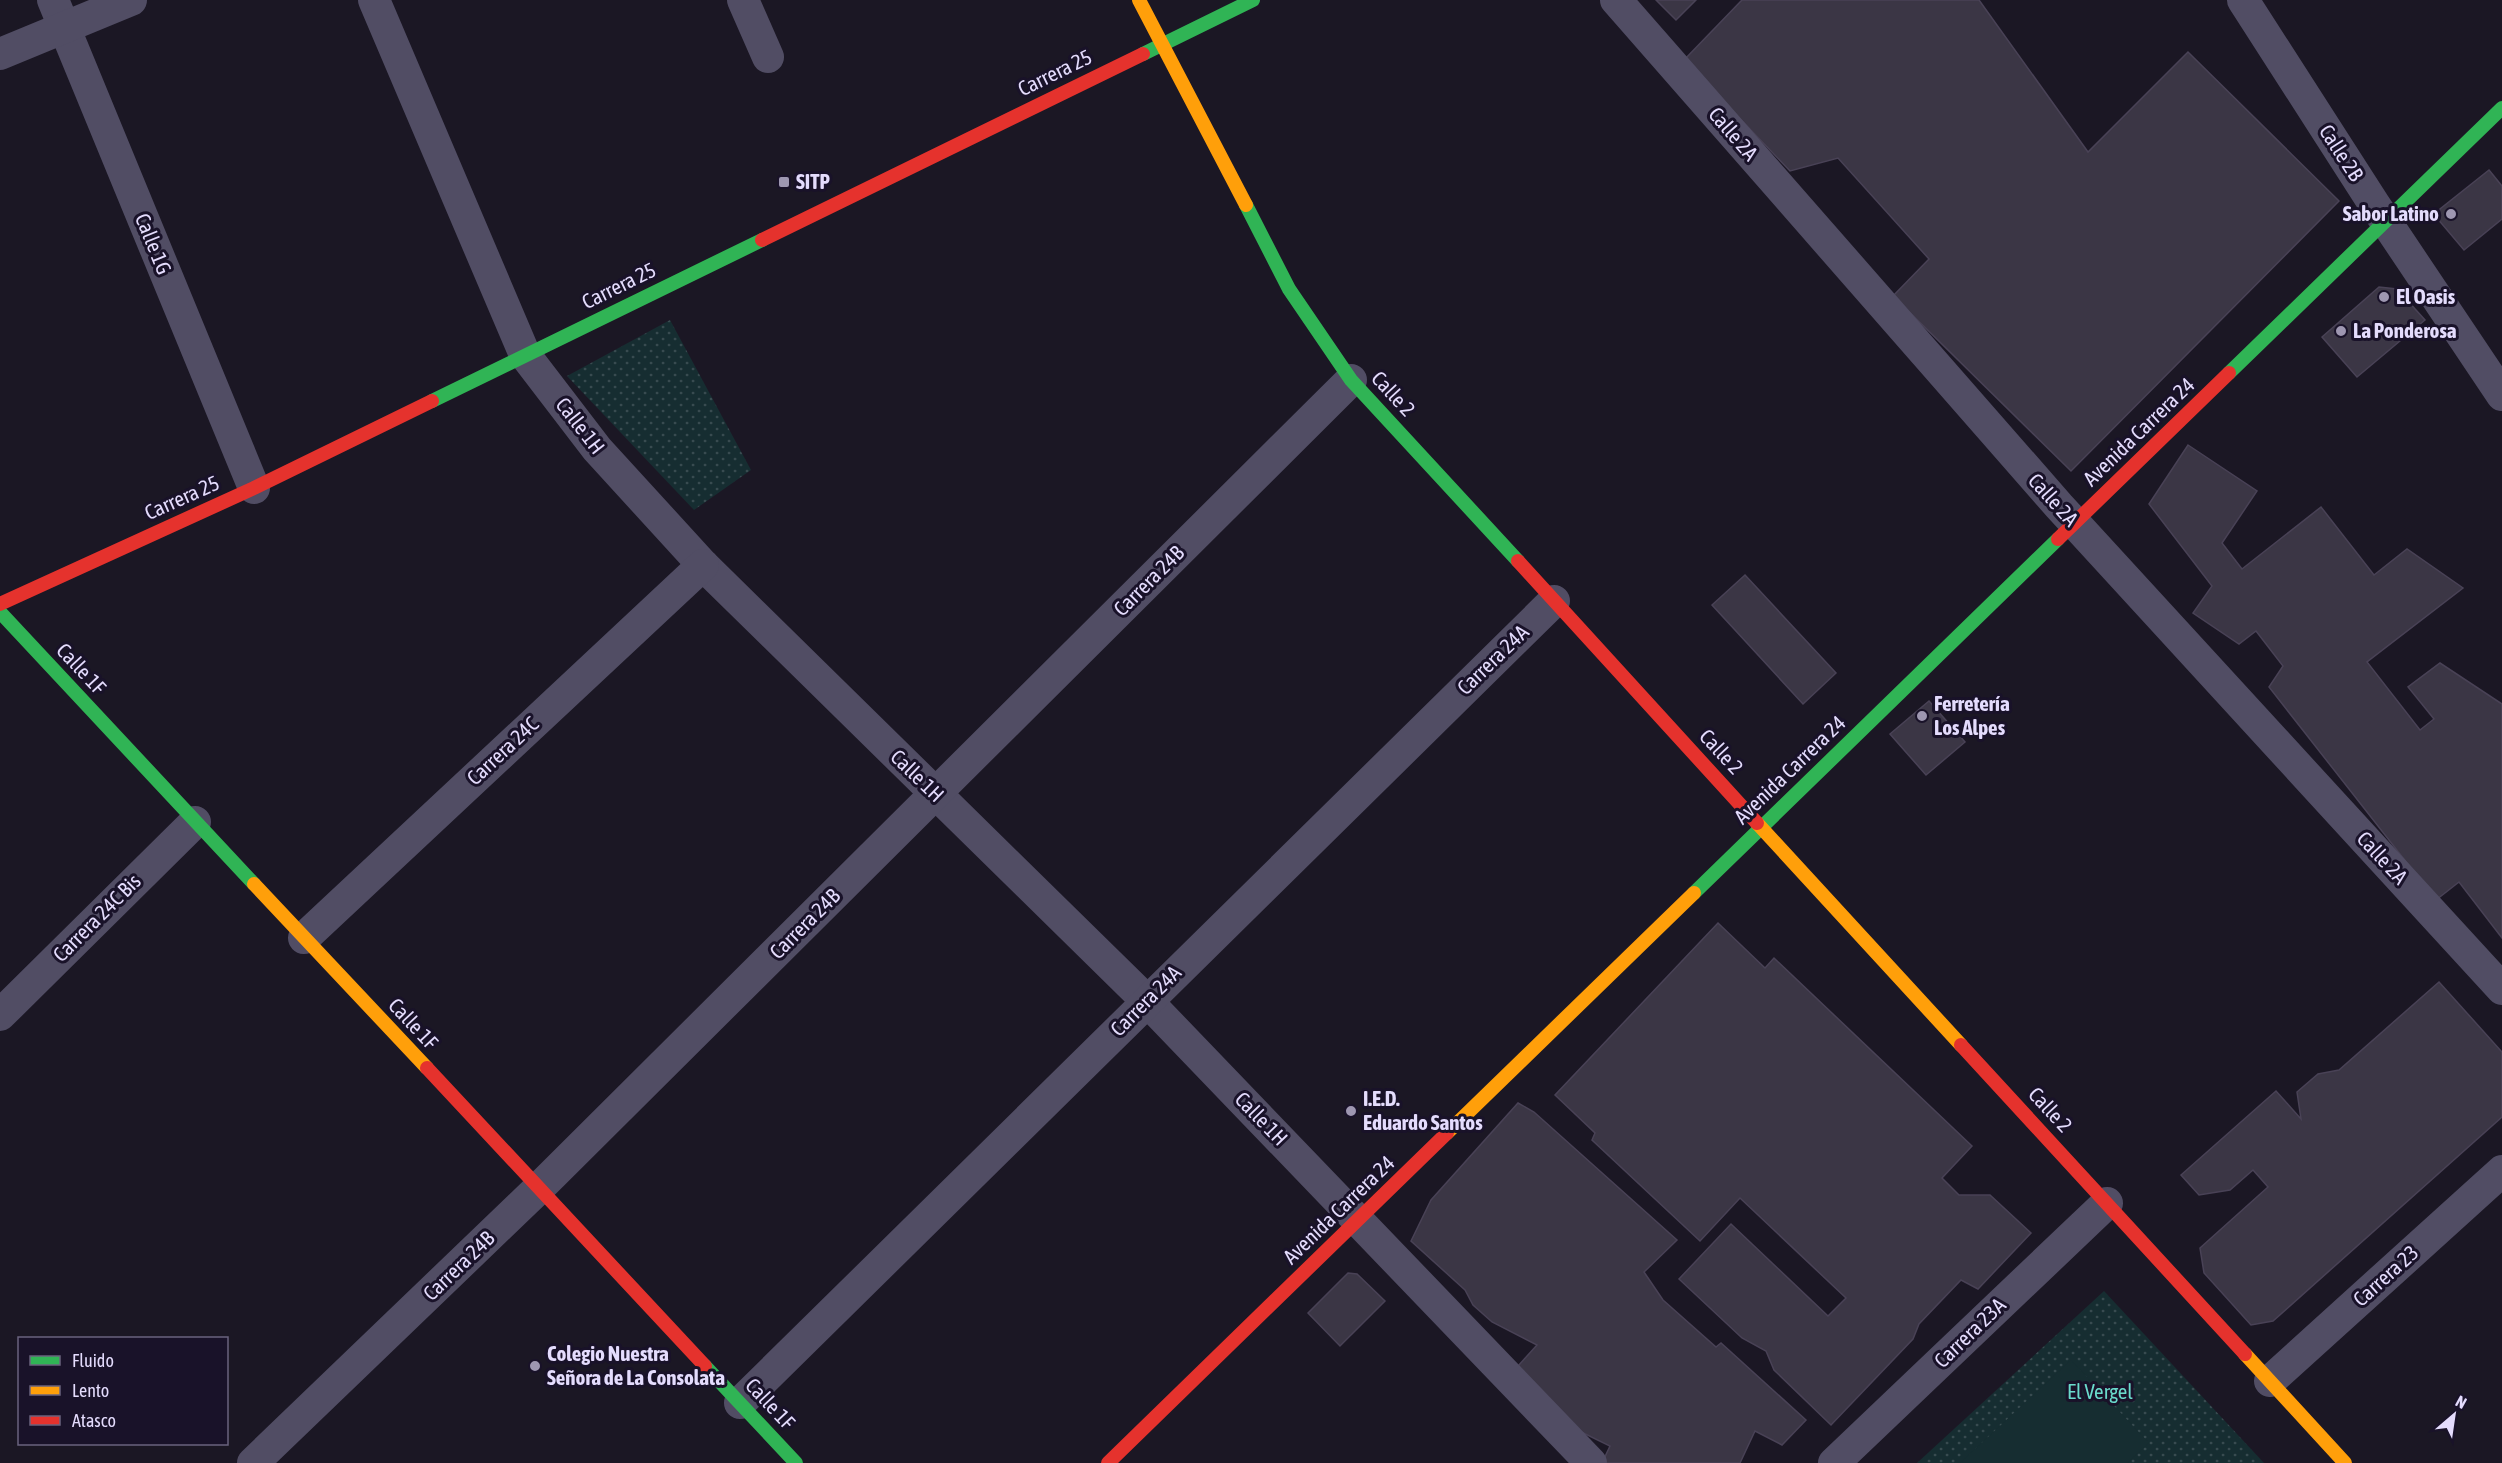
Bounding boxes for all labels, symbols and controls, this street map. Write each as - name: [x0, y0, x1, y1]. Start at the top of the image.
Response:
- street label: Carrera 25: [1014, 44, 1095, 100]
- street label: Calle 2A: [1704, 102, 1764, 165]
- street label: Calle 2B: [2315, 120, 2369, 185]
- place label: SITP: [796, 169, 830, 193]
- marker: SITP: [777, 175, 791, 189]
- place label: Sabor Latino: [2343, 201, 2439, 225]
- marker: Sabor Latino: [2444, 207, 2458, 221]
- street label: Calle 1G: [131, 210, 177, 278]
- street label: Carrera 25: [578, 257, 659, 313]
- place label: El Oasis: [2396, 284, 2456, 308]
- marker: El Oasis: [2377, 290, 2391, 304]
- place label: La Ponderosa: [2353, 318, 2457, 342]
- marker: La Ponderosa: [2334, 324, 2348, 338]
- street label: Calle 2: [1367, 366, 1420, 421]
- street label: Avenida Carrera 24: [2078, 372, 2199, 490]
- street label: Calle 1H: [551, 393, 610, 458]
- street label: Calle 2A: [2024, 468, 2084, 531]
- street label: Carrera 25: [140, 470, 223, 524]
- street label: Carrera 24B: [1108, 540, 1188, 620]
- street label: Carrera 24A: [1452, 619, 1533, 699]
- street label: Calle 1F: [52, 638, 112, 699]
- place label: Ferretería Los Alpes: [1934, 691, 2010, 739]
- marker: Ferretería Los Alpes: [1915, 709, 1929, 723]
- street label: Avenida Carrera 24: [1729, 710, 1850, 828]
- street label: Carrera 24C: [462, 711, 543, 789]
- street label: Calle 2: [1695, 724, 1748, 779]
- street label: Calle 1H: [886, 744, 949, 806]
- street label: Calle 2A: [2353, 826, 2413, 889]
- street label: Carrera 24C Bis: [48, 869, 145, 966]
- street label: Carrera 24B: [764, 883, 844, 963]
- street label: Carrera 24A: [1105, 960, 1186, 1040]
- street label: Calle 1F: [384, 993, 444, 1054]
- street label: Calle 2: [2024, 1082, 2077, 1137]
- place label: I.E.D. Eduardo Santos: [1363, 1086, 1483, 1134]
- street label: Calle 1H: [1231, 1087, 1293, 1150]
- marker: I.E.D. Eduardo Santos: [1344, 1104, 1358, 1118]
- street label: Avenida Carrera 24: [1278, 1150, 1399, 1268]
- street label: Carrera 24B: [418, 1226, 499, 1305]
- street label: Carrera 23: [2348, 1240, 2423, 1311]
- street label: Carrera 23A: [1929, 1292, 2010, 1372]
- legend: [18, 1337, 228, 1445]
- place label: Colegio Nuestra Señora de La Consolata: [547, 1341, 725, 1389]
- text: Fluido: [72, 1350, 114, 1371]
- marker: Colegio Nuestra Señora de La Consolata: [528, 1359, 542, 1373]
- street label: Calle 1F: [741, 1373, 801, 1434]
- park label: El Vergel: [2067, 1379, 2133, 1403]
- text: Lento: [72, 1380, 109, 1401]
- north arrow: [2424, 1385, 2484, 1445]
- text: N: [2453, 1392, 2470, 1412]
- text: Atasco: [72, 1410, 116, 1431]

